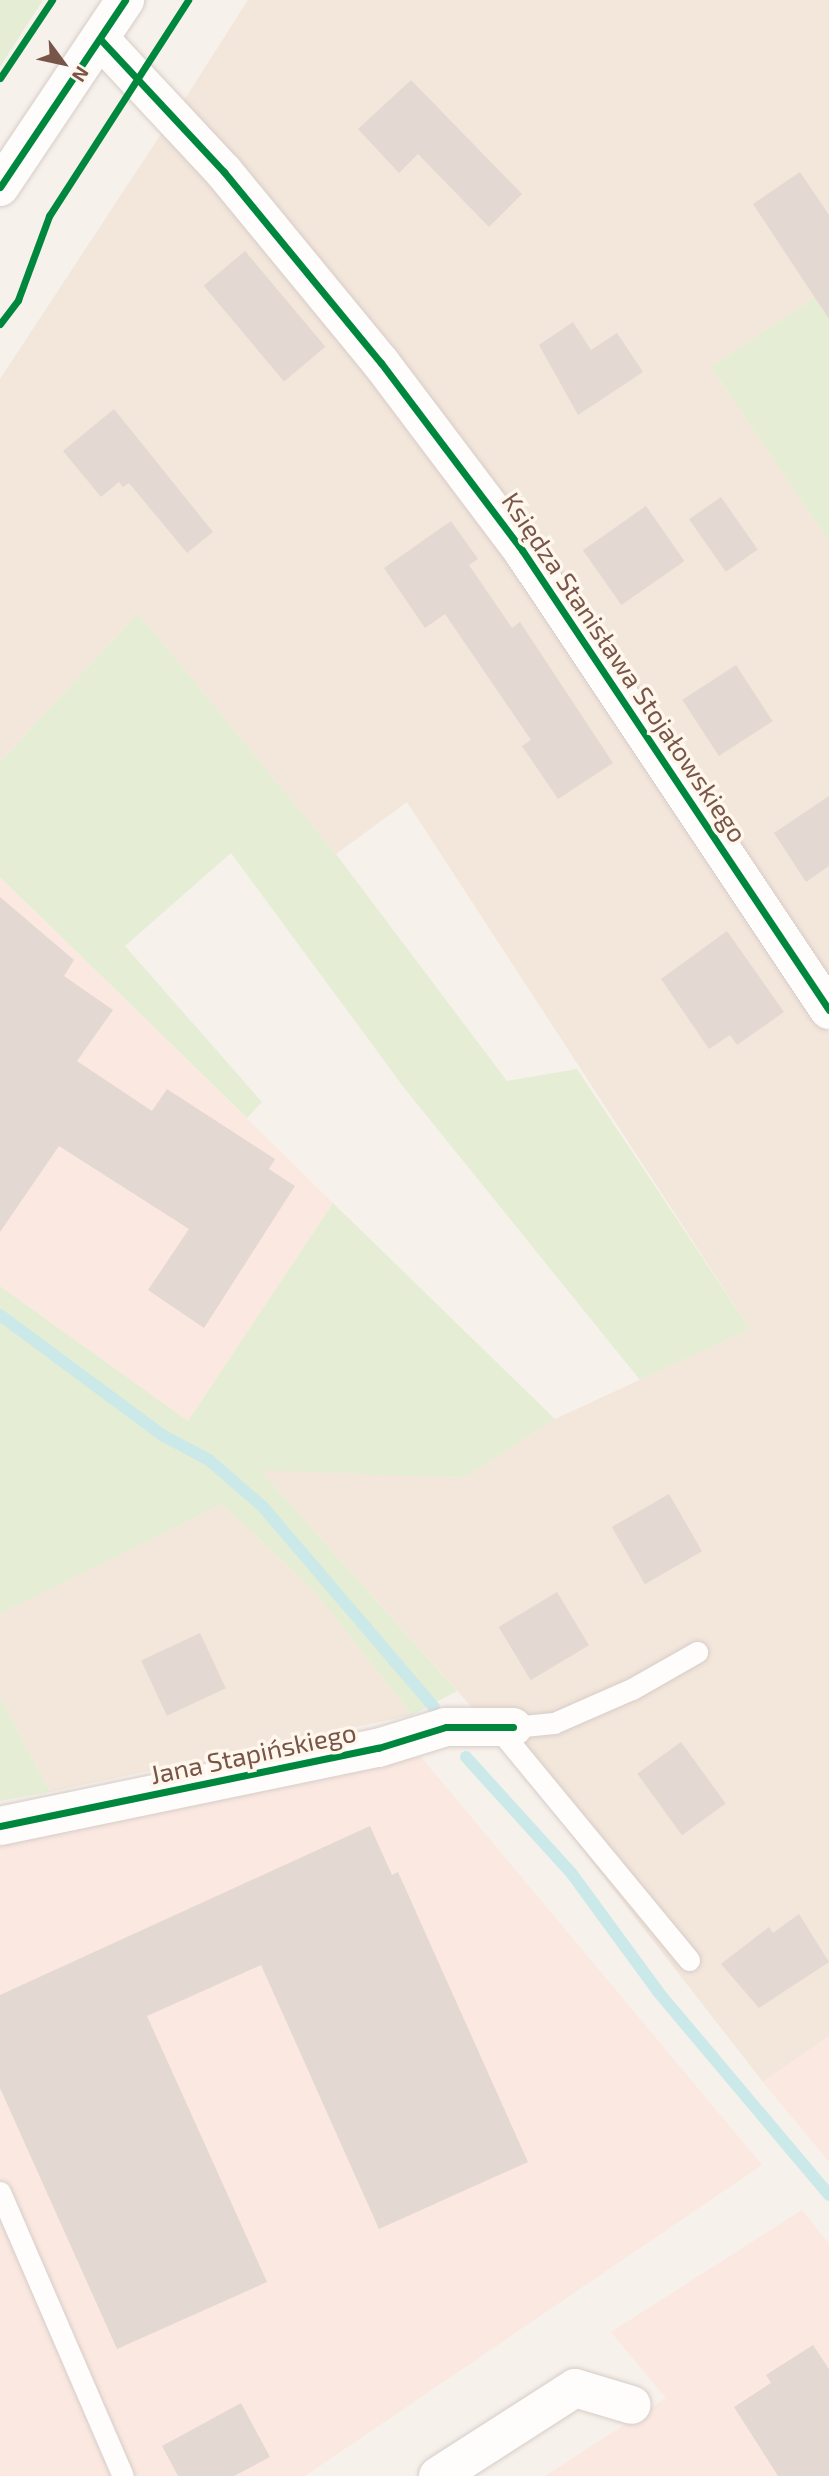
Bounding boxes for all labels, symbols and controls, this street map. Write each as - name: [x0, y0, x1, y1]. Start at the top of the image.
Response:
- north arrow: [28, 28, 98, 98]
- text: N: [68, 63, 94, 87]
- street label: Księdza Stanisława Stojałowskiego: [496, 486, 754, 848]
- street label: Jana Stapińskiego: [147, 1716, 359, 1790]

